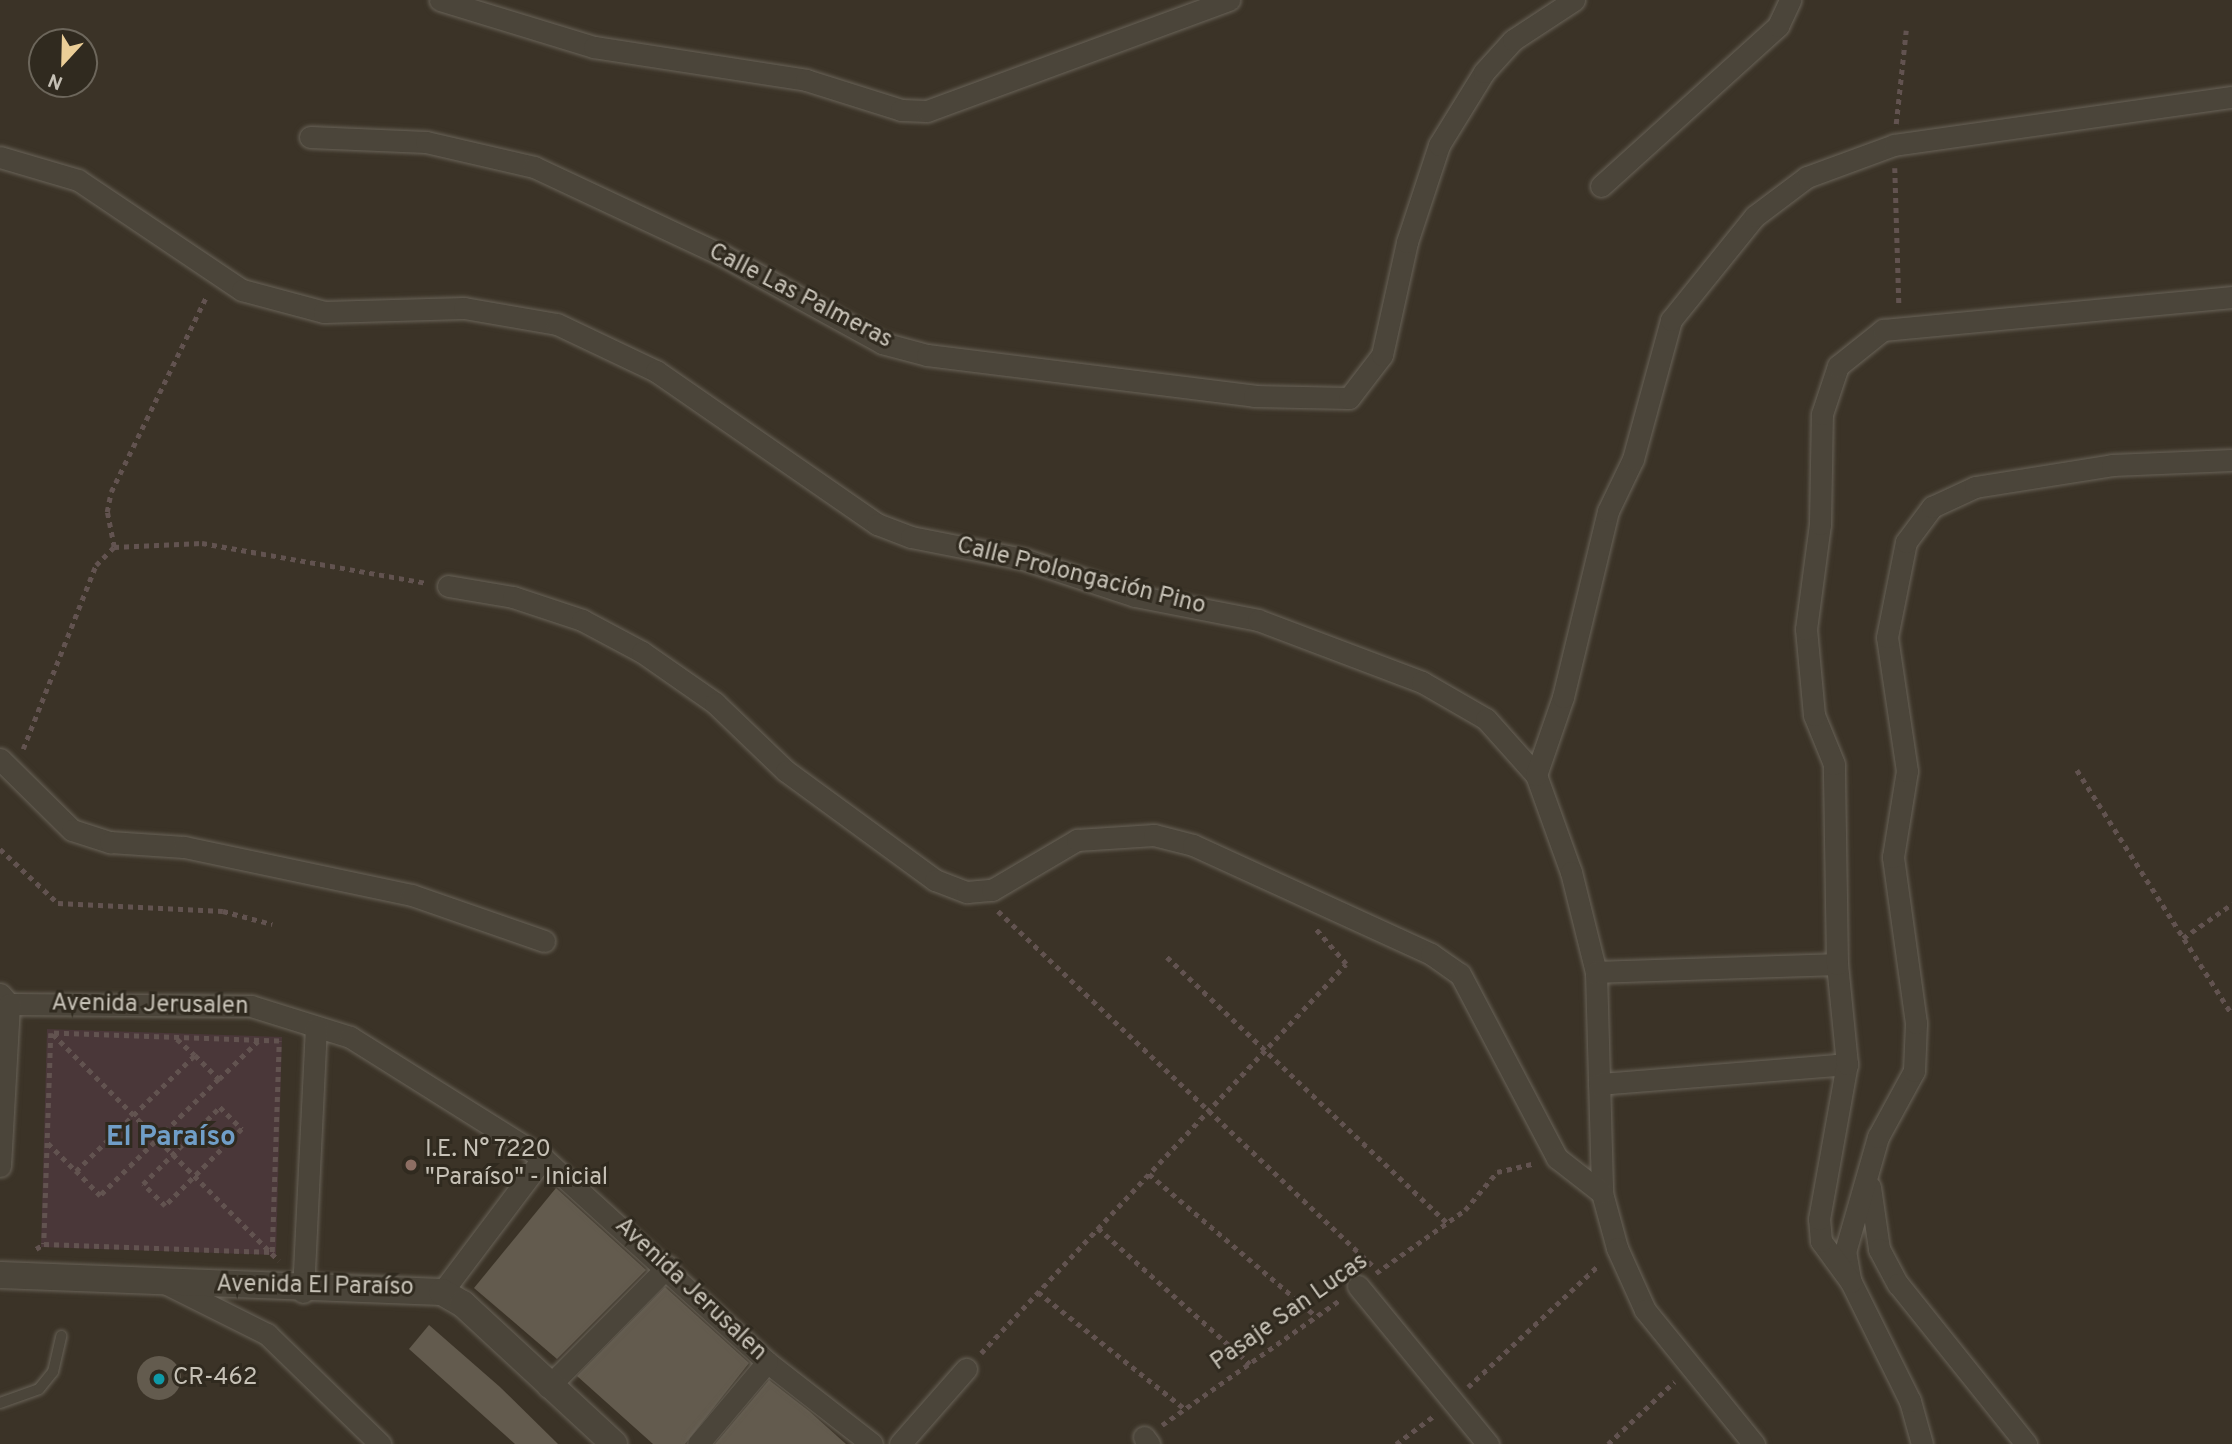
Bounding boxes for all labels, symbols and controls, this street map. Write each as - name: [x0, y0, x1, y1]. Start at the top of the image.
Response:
- north arrow: [28, 28, 98, 98]
- text: N: [45, 67, 67, 94]
- street label: Calle Las Palmeras: [703, 238, 897, 356]
- street label: Calle Prolongación Pino: [953, 532, 1209, 622]
- street label: Avenida Jerusalen: [51, 990, 249, 1022]
- district label: El Paraíso: [106, 1121, 236, 1155]
- place label: I.E. N° 7220 "Paraíso" - Inicial: [425, 1137, 608, 1193]
- marker: I.E. N° 7220 "Paraíso" - Inicial: [403, 1157, 419, 1173]
- street label: Avenida Jerusalen: [608, 1212, 772, 1368]
- street label: Pasaje San Lucas: [1206, 1248, 1374, 1378]
- street label: Avenida El Paraíso: [216, 1271, 414, 1303]
- place label: CR-462: [173, 1365, 258, 1393]
- marker: CR-462: [151, 1371, 167, 1387]

